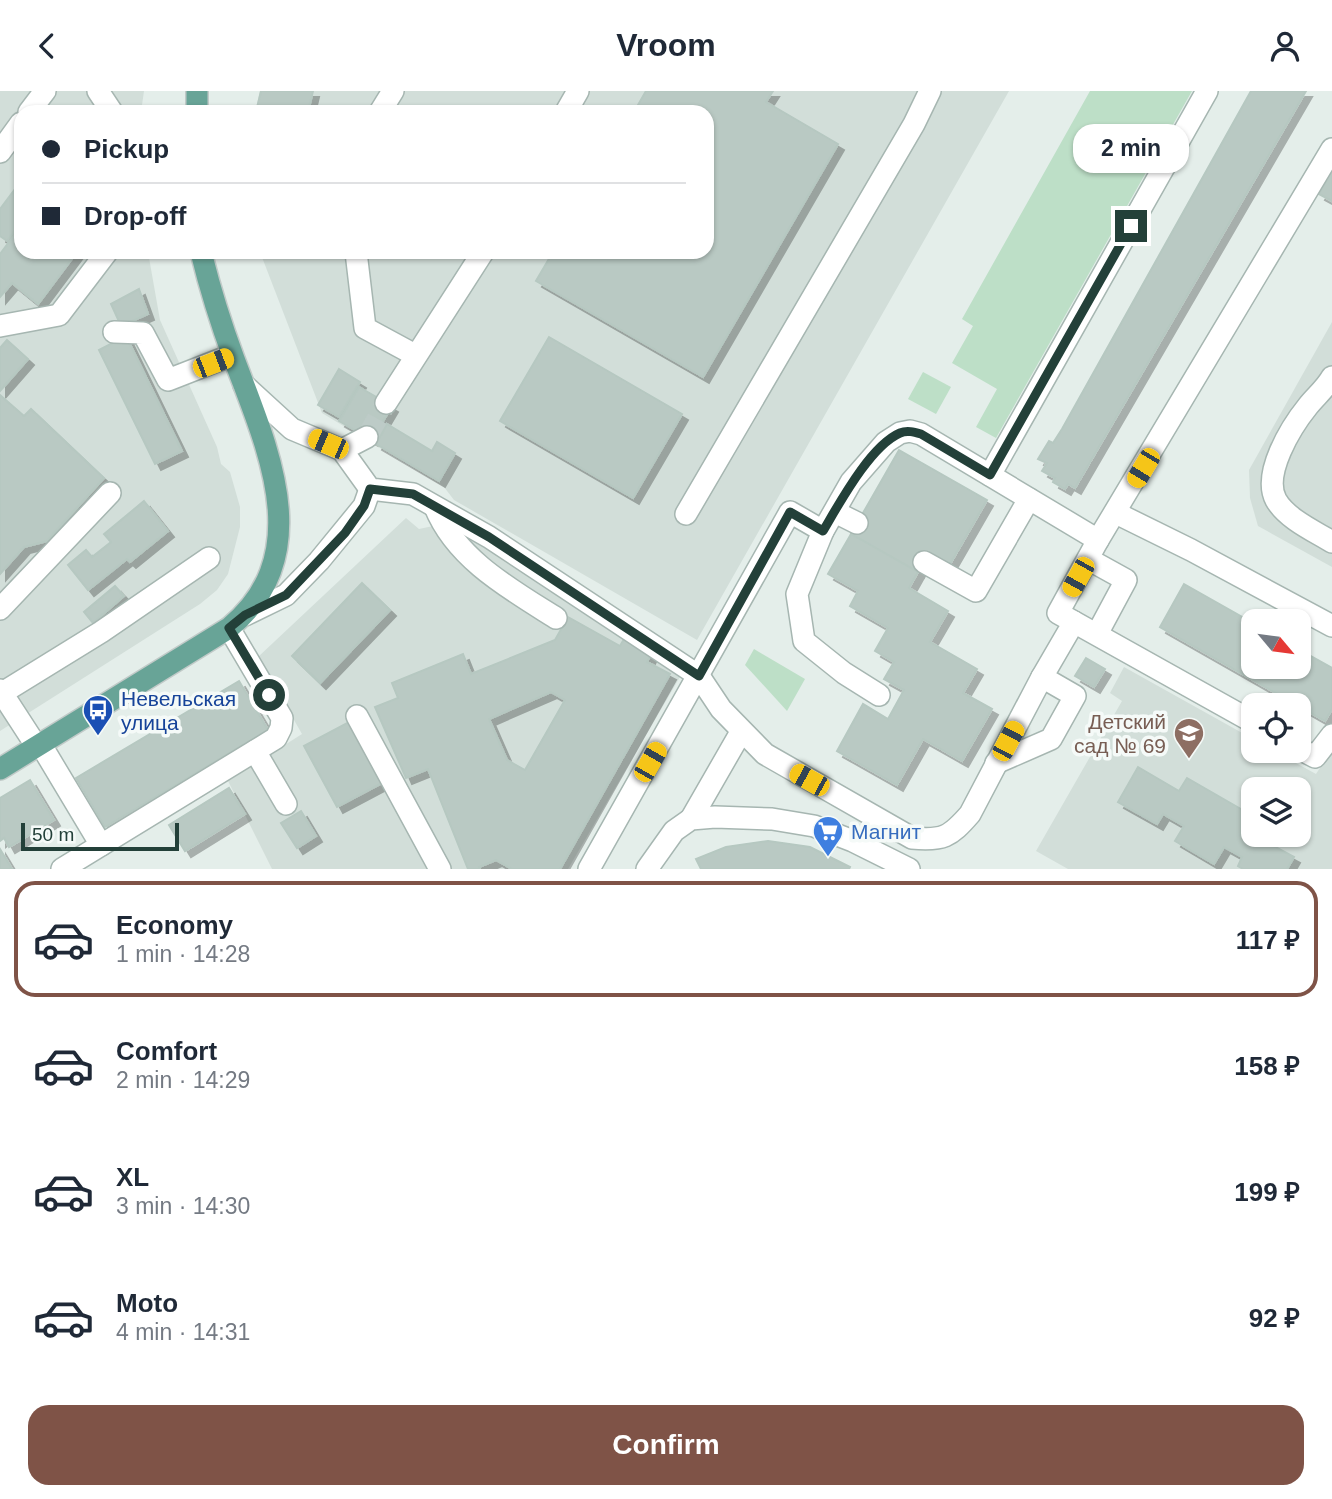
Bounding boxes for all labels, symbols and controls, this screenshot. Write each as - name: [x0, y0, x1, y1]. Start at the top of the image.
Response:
- icon: back: [28, 27, 66, 65]
- text: Vroom: [616, 27, 716, 63]
- icon: person: [1266, 27, 1304, 65]
- callout: 2 min: [1073, 124, 1189, 173]
- text: Pickup: [84, 134, 169, 164]
- text: 2 min: [1101, 135, 1161, 161]
- text: Drop-off: [84, 201, 187, 231]
- route end: [1115, 210, 1147, 242]
- car: [190, 346, 237, 380]
- car: [305, 426, 352, 462]
- car: [1124, 445, 1163, 491]
- car: [1059, 554, 1098, 600]
- north arrow: [1241, 609, 1311, 679]
- map controls: [1241, 609, 1311, 847]
- route start: [253, 679, 285, 711]
- place label: Невельская улица: [121, 687, 236, 734]
- bus stop icon: Невельская улица: [81, 693, 115, 737]
- button: locate: [1241, 693, 1311, 763]
- place label: Детский сад № 69: [1074, 710, 1166, 757]
- school or university icon: Детский сад № 69: [1172, 716, 1206, 760]
- car: [989, 718, 1028, 764]
- car: [631, 739, 670, 785]
- car: [786, 761, 833, 799]
- button: layers: [1241, 777, 1311, 847]
- supermarket icon: Магнит: [811, 814, 845, 858]
- scale bar: [21, 820, 178, 852]
- place label: Магнит: [851, 820, 921, 843]
- text: 50 m: [32, 824, 74, 845]
- icon: car: [32, 908, 95, 971]
- text: Economy: [116, 910, 233, 940]
- text: 117 ₽: [1236, 925, 1300, 955]
- text: 1 min · 14:28: [116, 941, 250, 967]
- icon: car: [32, 1034, 95, 1097]
- text: Comfort: [116, 1036, 217, 1066]
- text: 158 ₽: [1234, 1051, 1300, 1081]
- text: 2 min · 14:29: [116, 1067, 250, 1093]
- icon: car: [32, 1160, 95, 1223]
- text: XL: [116, 1162, 149, 1192]
- text: 199 ₽: [1234, 1177, 1300, 1207]
- text: 3 min · 14:30: [116, 1193, 250, 1219]
- icon: car: [32, 1286, 95, 1349]
- text: Moto: [116, 1288, 178, 1318]
- text: 92 ₽: [1249, 1303, 1300, 1333]
- text: 4 min · 14:31: [116, 1319, 250, 1345]
- button: Confirm: [28, 1405, 1304, 1485]

